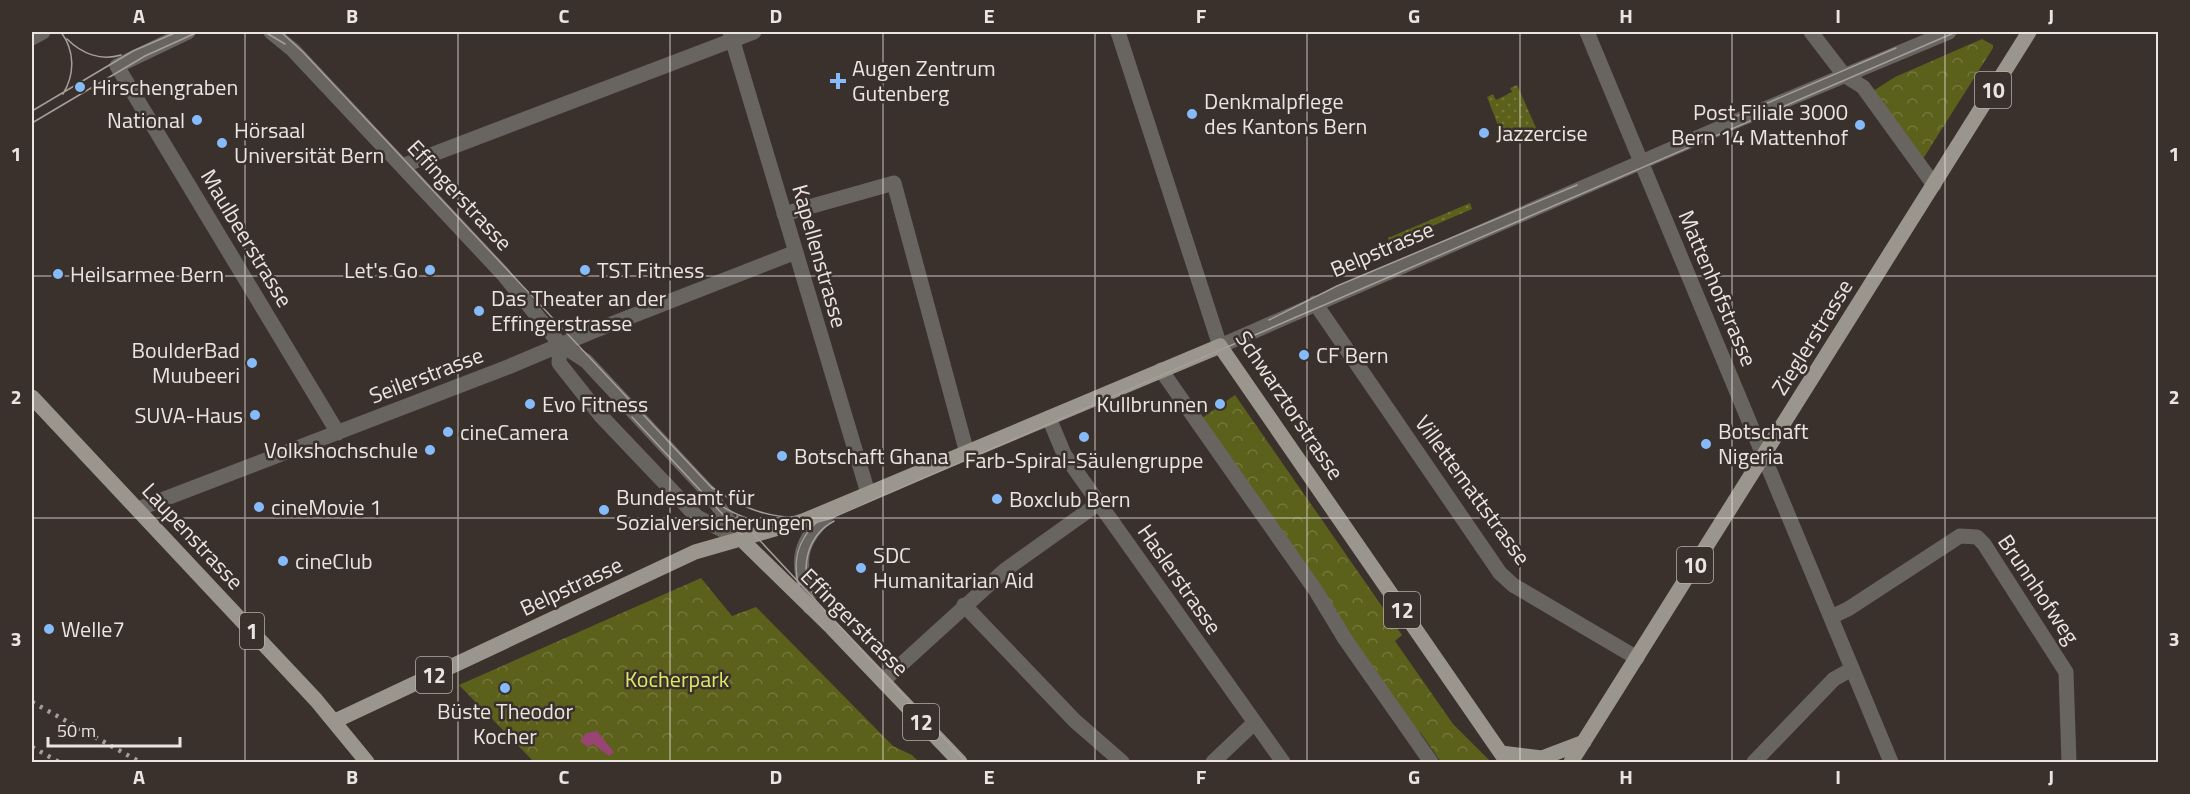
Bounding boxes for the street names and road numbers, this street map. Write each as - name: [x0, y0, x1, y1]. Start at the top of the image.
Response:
- road number: 10: [1975, 72, 2011, 108]
- street label: Effingerstrasse: [399, 132, 521, 258]
- street label: Maulbeerstrasse: [192, 162, 302, 314]
- street label: Kapellenstrasse: [783, 180, 857, 332]
- street label: Mattenhofstrasse: [1670, 205, 1766, 371]
- street label: Belpstrasse: [1325, 212, 1439, 286]
- street label: Zieglerstrasse: [1763, 272, 1861, 402]
- street label: Schwarztorstrasse: [1227, 324, 1353, 486]
- street label: Seilerstrasse: [364, 338, 488, 412]
- street label: Villettemattstrasse: [1407, 408, 1539, 572]
- street label: Laupenstrasse: [134, 475, 252, 597]
- street label: Haslerstrasse: [1129, 517, 1231, 641]
- street label: Brunnhofweg: [1990, 527, 2088, 651]
- street label: Belpstrasse: [514, 547, 628, 625]
- road number: 10: [1677, 547, 1713, 583]
- street label: Effingerstrasse: [793, 560, 917, 684]
- road number: 12: [1384, 592, 1420, 628]
- road number: 1: [240, 613, 264, 649]
- road number: 12: [416, 657, 452, 693]
- road number: 12: [903, 704, 939, 740]

